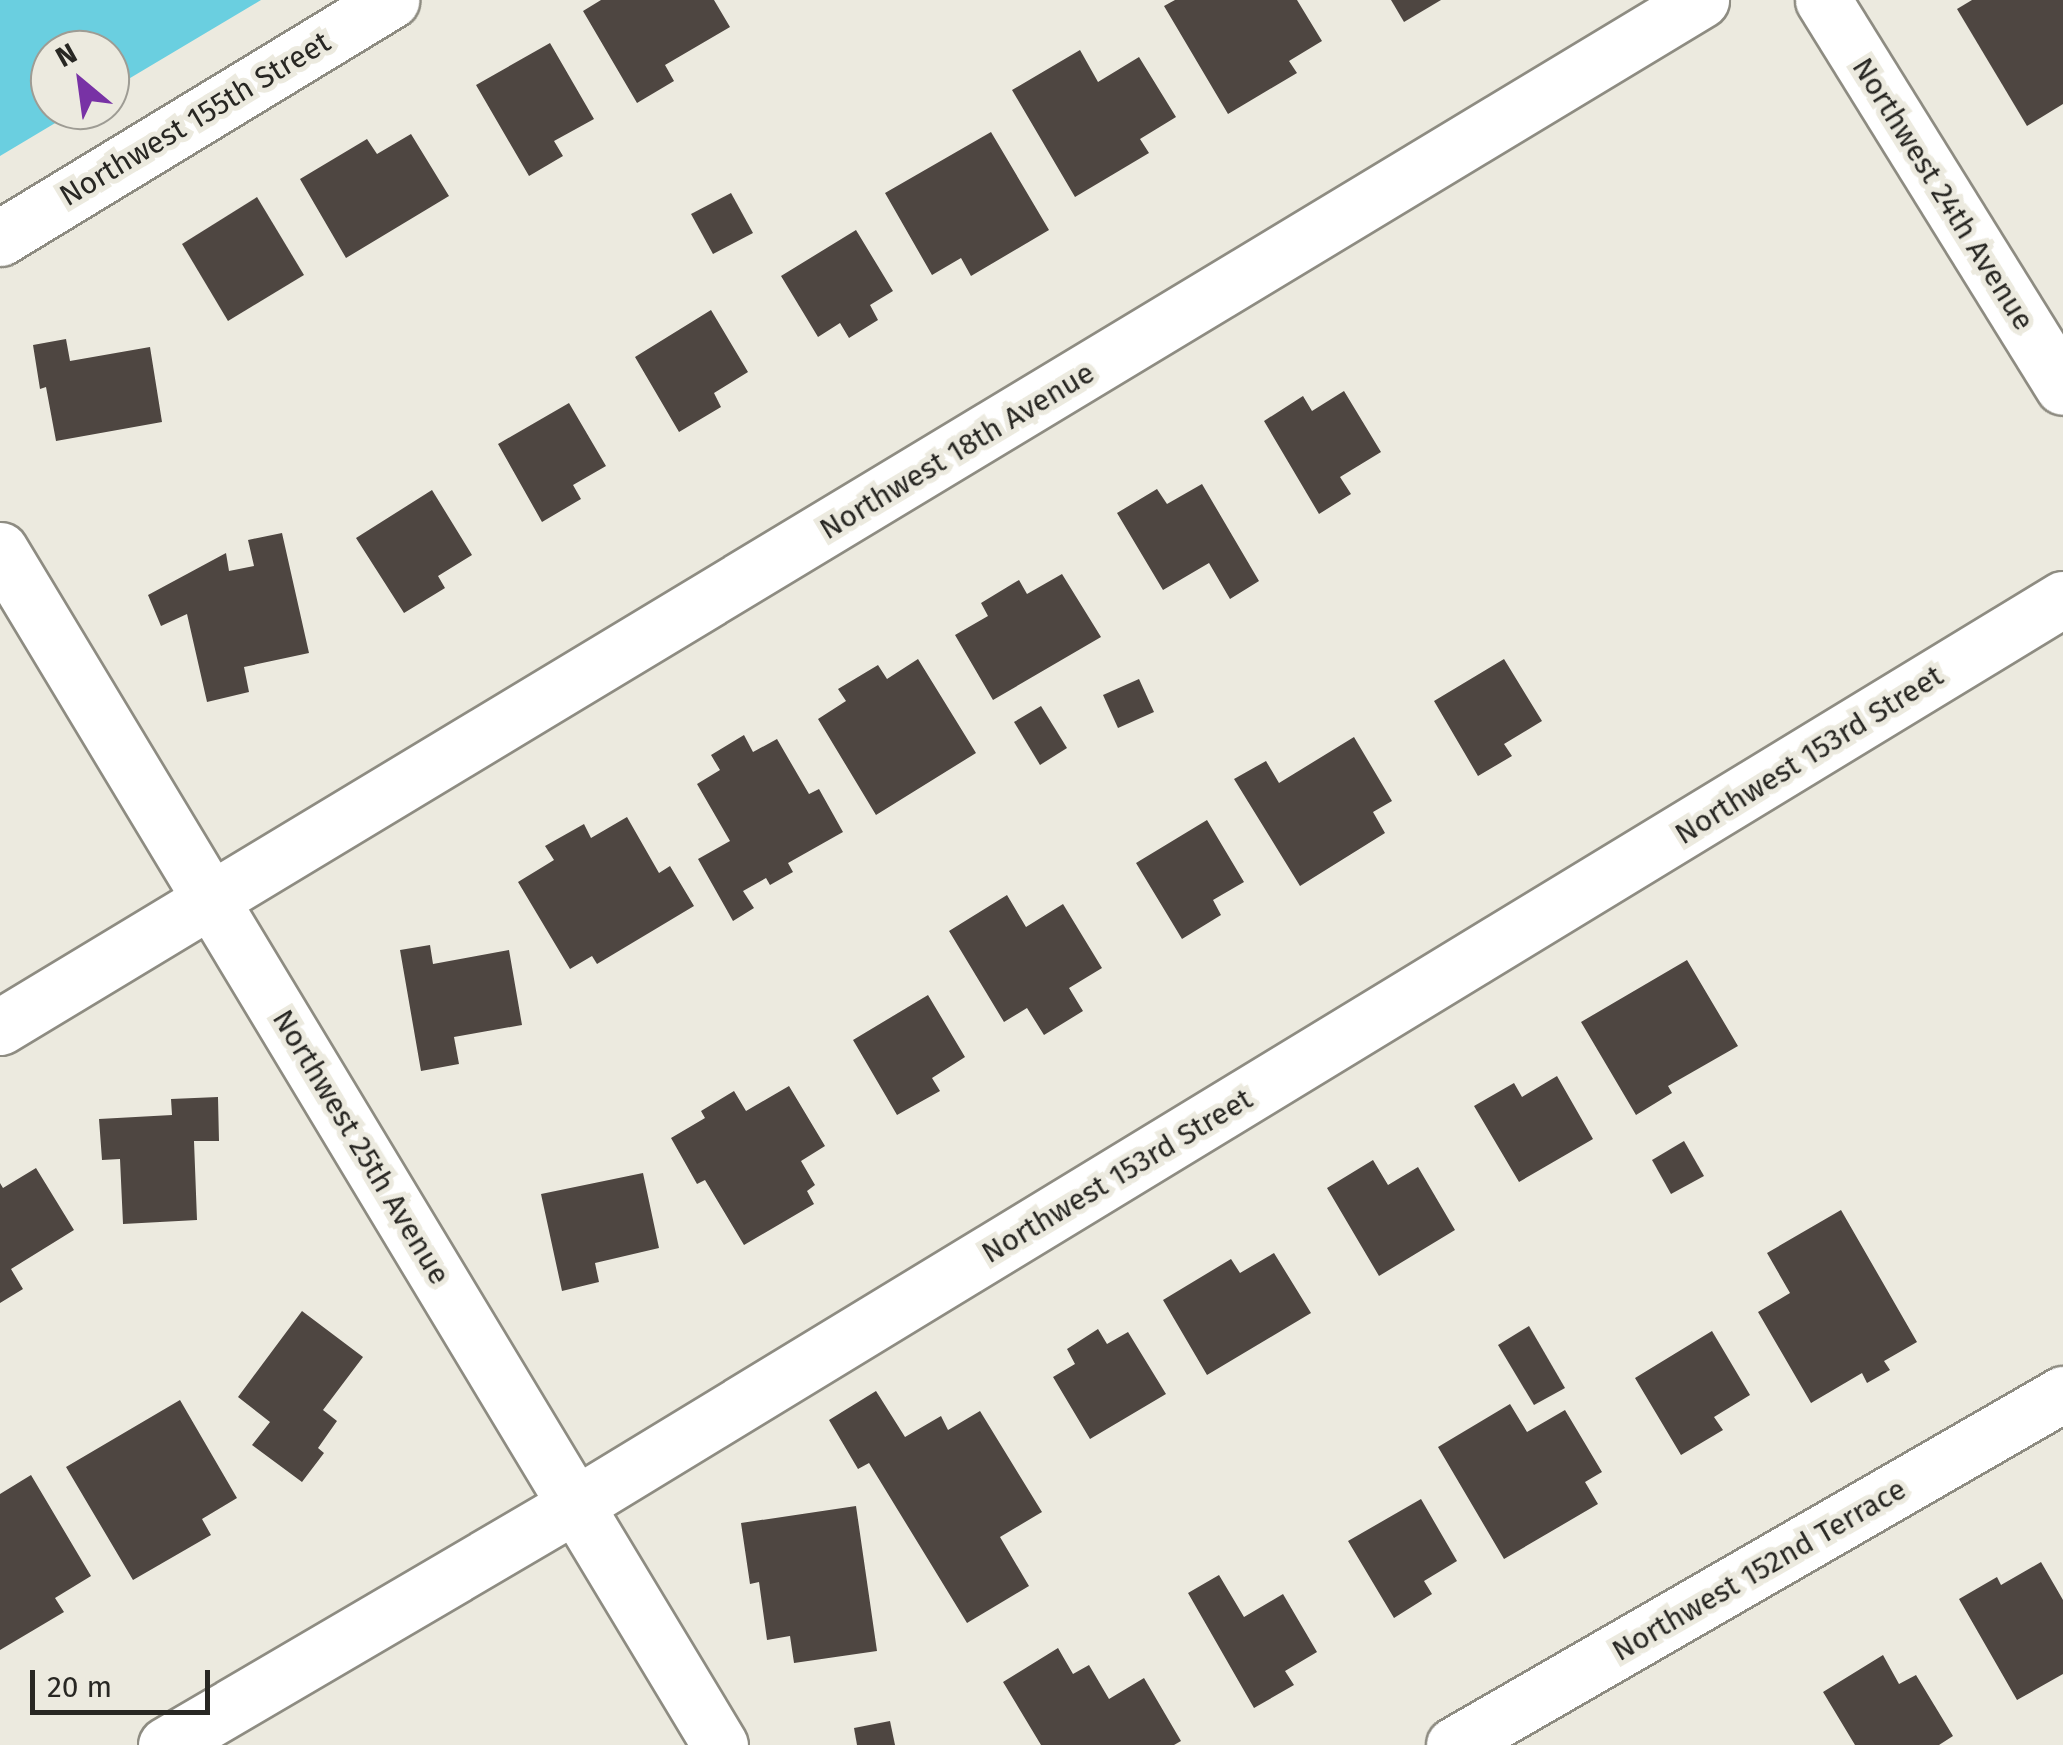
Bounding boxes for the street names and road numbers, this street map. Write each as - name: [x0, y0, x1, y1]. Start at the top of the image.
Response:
- street label: Northwest 155th Street: [53, 24, 337, 214]
- street label: Northwest 24th Avenue: [1844, 51, 2042, 337]
- street label: Northwest 18th Avenue: [813, 355, 1101, 547]
- street label: Northwest 153rd Street: [1668, 658, 1950, 852]
- street label: Northwest 25th Avenue: [265, 1003, 457, 1291]
- street label: Northwest 153rd Street: [975, 1081, 1259, 1271]
- street label: Northwest 152nd Terrace: [1606, 1471, 1912, 1669]

